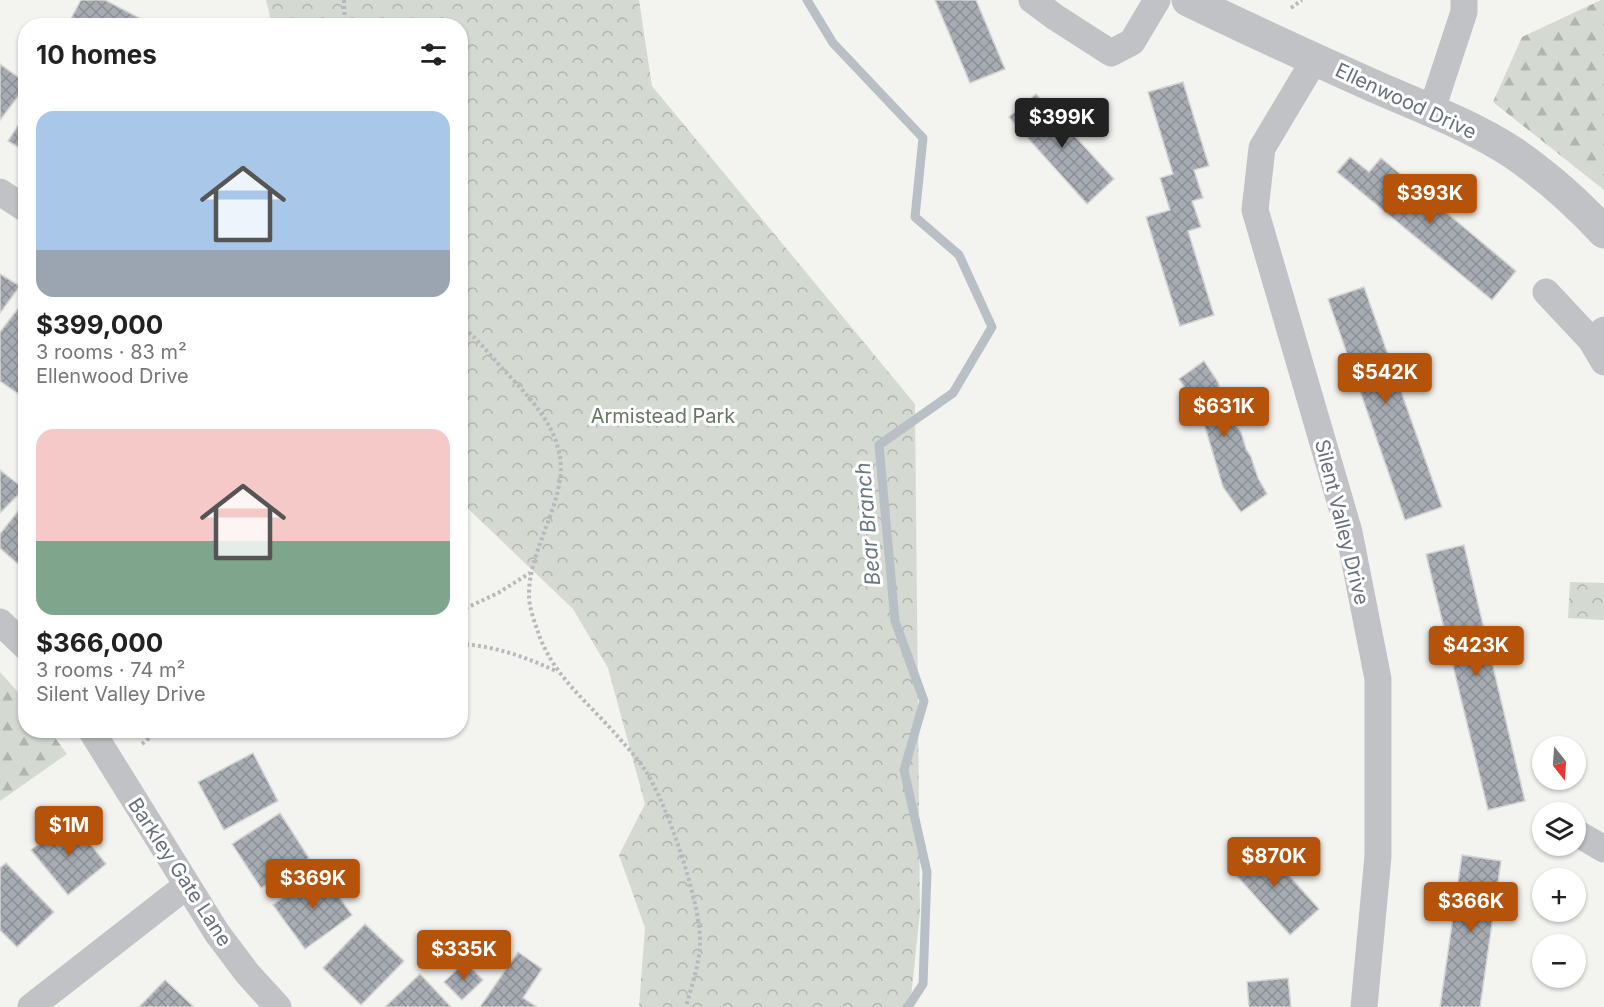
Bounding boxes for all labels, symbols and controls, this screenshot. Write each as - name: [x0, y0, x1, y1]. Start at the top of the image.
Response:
- icon: filters: [417, 38, 450, 71]
- text: 10 homes: [36, 39, 157, 70]
- street label: Ellenwood Drive: [1332, 58, 1480, 144]
- pin: $399K: [1020, 98, 1104, 149]
- text: $399K: [1029, 105, 1095, 129]
- icon: home: [189, 150, 297, 258]
- pin: $393K: [1388, 174, 1472, 225]
- text: $393K: [1397, 181, 1463, 205]
- text: $399,000: [36, 309, 163, 340]
- text: 3 rooms · 83 m²: [36, 340, 187, 364]
- pin: $542K: [1343, 353, 1427, 404]
- text: $542K: [1352, 360, 1418, 384]
- text: Ellenwood Drive: [36, 364, 189, 388]
- pin: $631K: [1182, 387, 1266, 438]
- text: $631K: [1193, 394, 1255, 418]
- park label: Armistead Park: [591, 404, 735, 428]
- street label: Silent Valley Drive: [1310, 437, 1374, 607]
- water label: Bear Branch: [850, 461, 885, 587]
- icon: home: [189, 468, 297, 576]
- pin: $423K: [1434, 626, 1518, 677]
- text: $366,000: [36, 627, 163, 658]
- text: $423K: [1443, 633, 1509, 657]
- text: 3 rooms · 74 m²: [36, 658, 185, 682]
- text: Silent Valley Drive: [36, 682, 206, 706]
- north arrow: [1532, 736, 1586, 790]
- map controls: [1532, 736, 1586, 988]
- street label: Barkley Gate Lane: [123, 793, 237, 951]
- button: layers: [1532, 802, 1586, 856]
- pin: $1M: [40, 806, 98, 857]
- text: $1M: [49, 813, 89, 837]
- pin: $870K: [1232, 837, 1316, 888]
- text: $870K: [1241, 844, 1307, 868]
- pin: $369K: [271, 859, 355, 910]
- text: $369K: [280, 866, 346, 890]
- button: +: [1532, 868, 1586, 922]
- pin: $366K: [1429, 882, 1513, 933]
- text: $366K: [1438, 889, 1504, 913]
- pin: $335K: [422, 930, 506, 981]
- button: −: [1532, 934, 1586, 988]
- text: $335K: [431, 937, 497, 961]

